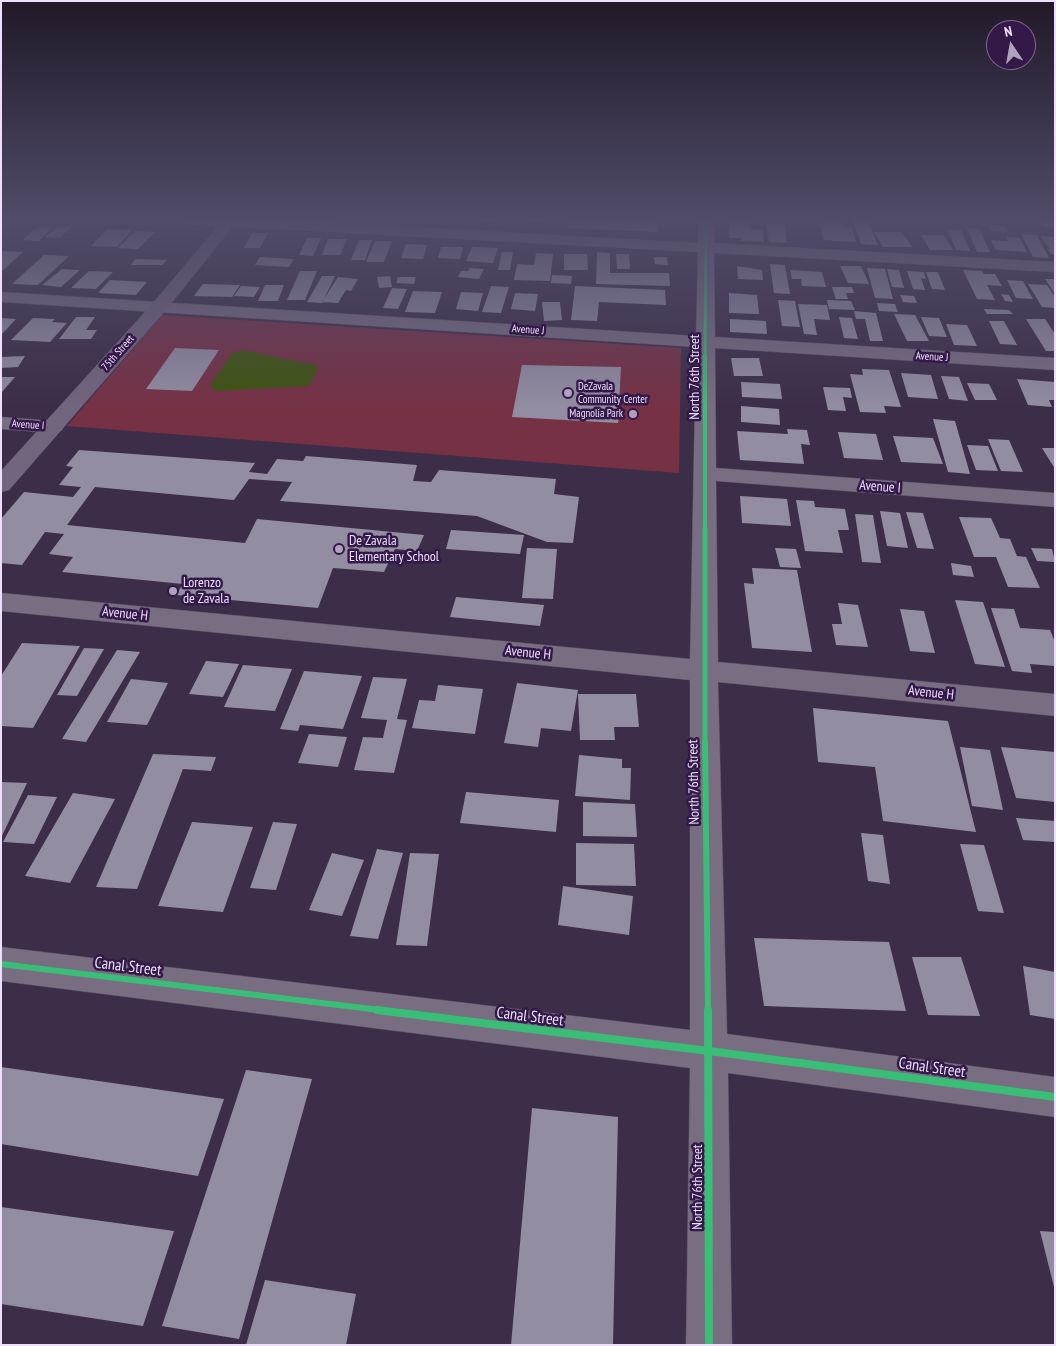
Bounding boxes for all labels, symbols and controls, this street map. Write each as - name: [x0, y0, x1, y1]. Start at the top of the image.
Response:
- north arrow: [986, 20, 1036, 70]
- text: N: [1003, 22, 1014, 41]
- street label: Avenue J: [511, 322, 545, 338]
- street label: 75th Street: [99, 332, 137, 374]
- street label: North 76th Street: [687, 334, 703, 420]
- street label: Avenue J: [915, 350, 949, 364]
- place label: DeZavala Community Center: [578, 380, 648, 406]
- marker: DeZavala Community Center: [562, 387, 574, 399]
- place label: Magnolia Park: [569, 407, 623, 421]
- marker: Magnolia Park: [627, 408, 639, 420]
- street label: Avenue I: [11, 417, 45, 433]
- street label: Avenue I: [859, 477, 901, 497]
- place label: De Zavala Elementary School: [349, 533, 439, 566]
- marker: De Zavala Elementary School: [333, 543, 345, 555]
- place label: Lorenzo de Zavala: [183, 575, 229, 608]
- marker: Lorenzo de Zavala: [167, 585, 179, 597]
- street label: Avenue H: [101, 603, 149, 625]
- street label: Avenue H: [504, 642, 552, 664]
- street label: Avenue H: [907, 682, 955, 704]
- street label: North 76th Street: [685, 739, 703, 825]
- street label: Canal Street: [93, 953, 163, 981]
- street label: Canal Street: [495, 1003, 565, 1031]
- street label: Canal Street: [897, 1054, 967, 1082]
- street label: North 76th Street: [690, 1144, 706, 1230]

